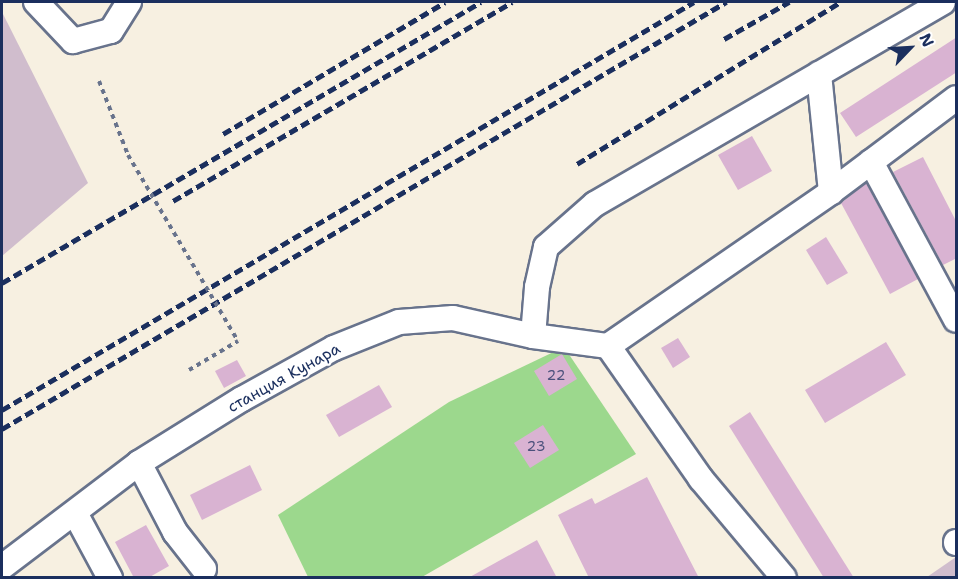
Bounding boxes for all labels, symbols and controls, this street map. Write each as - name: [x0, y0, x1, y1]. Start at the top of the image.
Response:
- north arrow: [880, 18, 940, 78]
- text: N: [915, 30, 939, 50]
- street label: станция Кунара: [224, 339, 344, 417]
- house number: 22: [547, 367, 565, 383]
- house number: 23: [527, 438, 545, 454]

